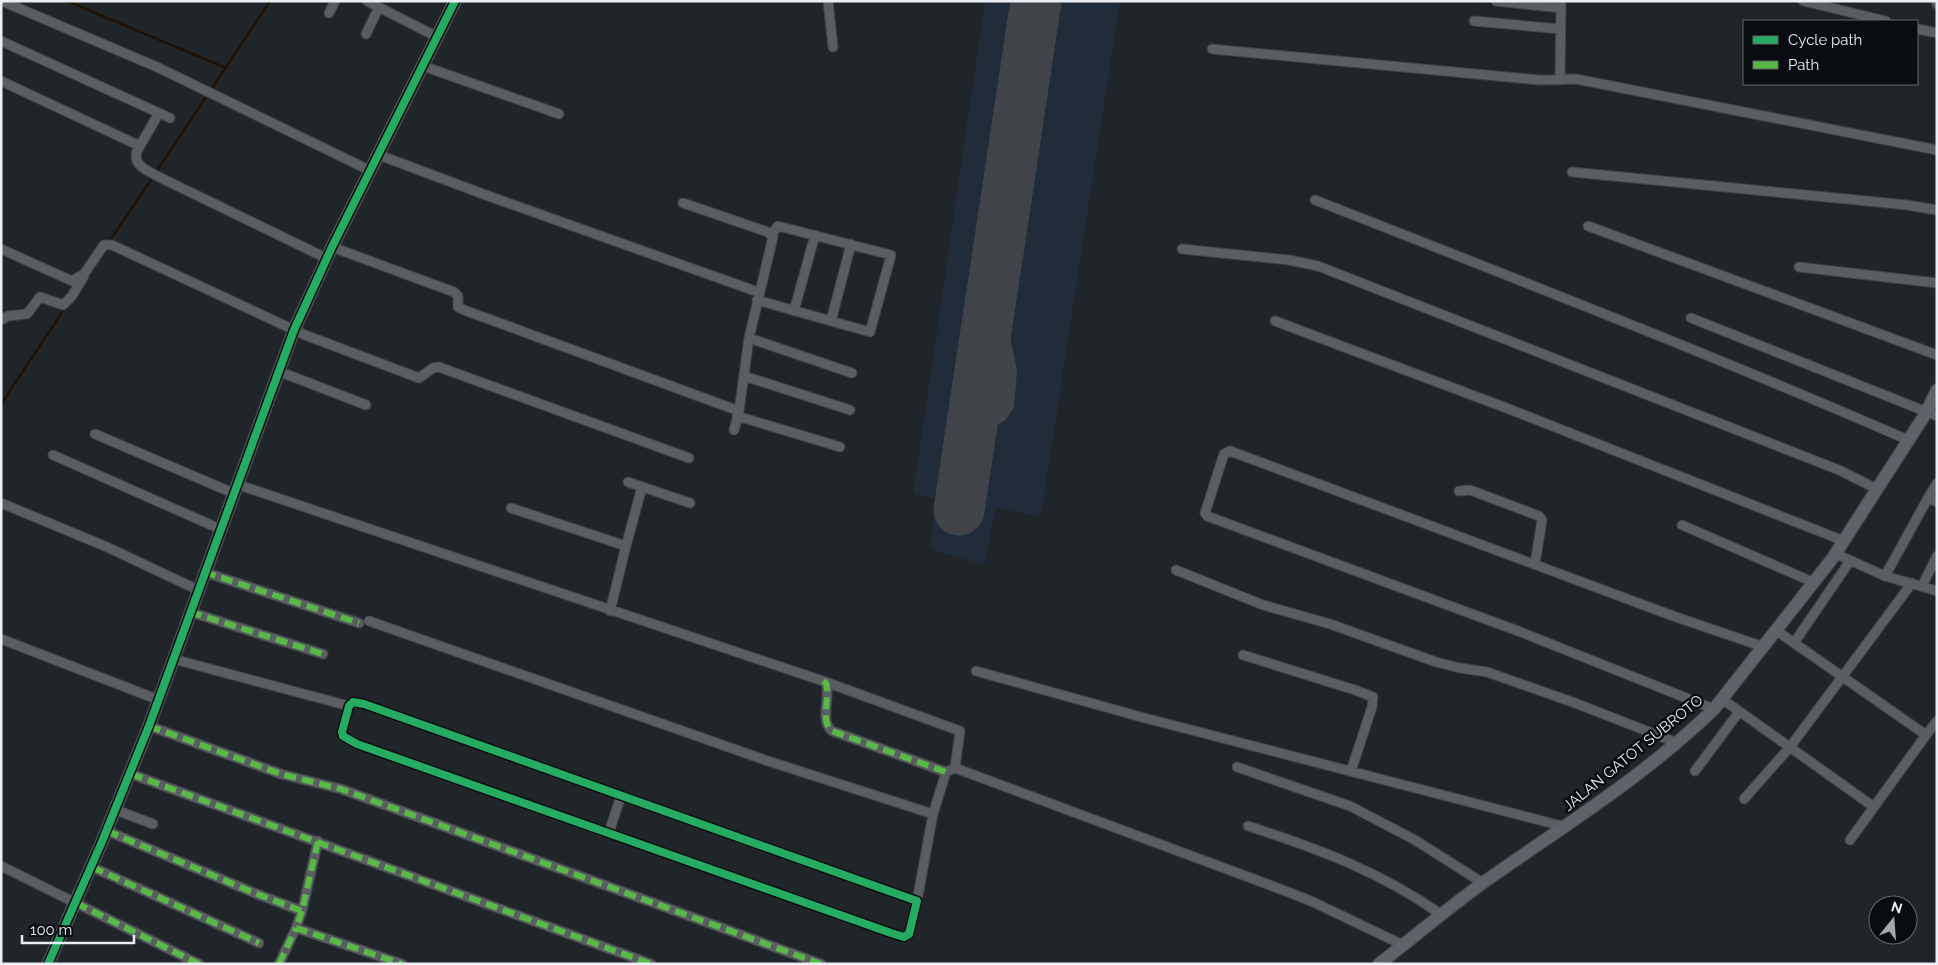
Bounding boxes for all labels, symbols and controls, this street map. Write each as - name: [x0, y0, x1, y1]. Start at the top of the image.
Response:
- legend: [1743, 20, 1918, 85]
- text: Cycle path: [1788, 31, 1862, 49]
- text: Path: [1788, 56, 1819, 74]
- street label: JALAN GATOT SUBROTO: [1559, 691, 1707, 815]
- north arrow: [1868, 895, 1918, 945]
- text: N: [1889, 898, 1904, 917]
- scale bar: [22, 912, 135, 944]
- text: 100 m: [30, 921, 72, 939]

